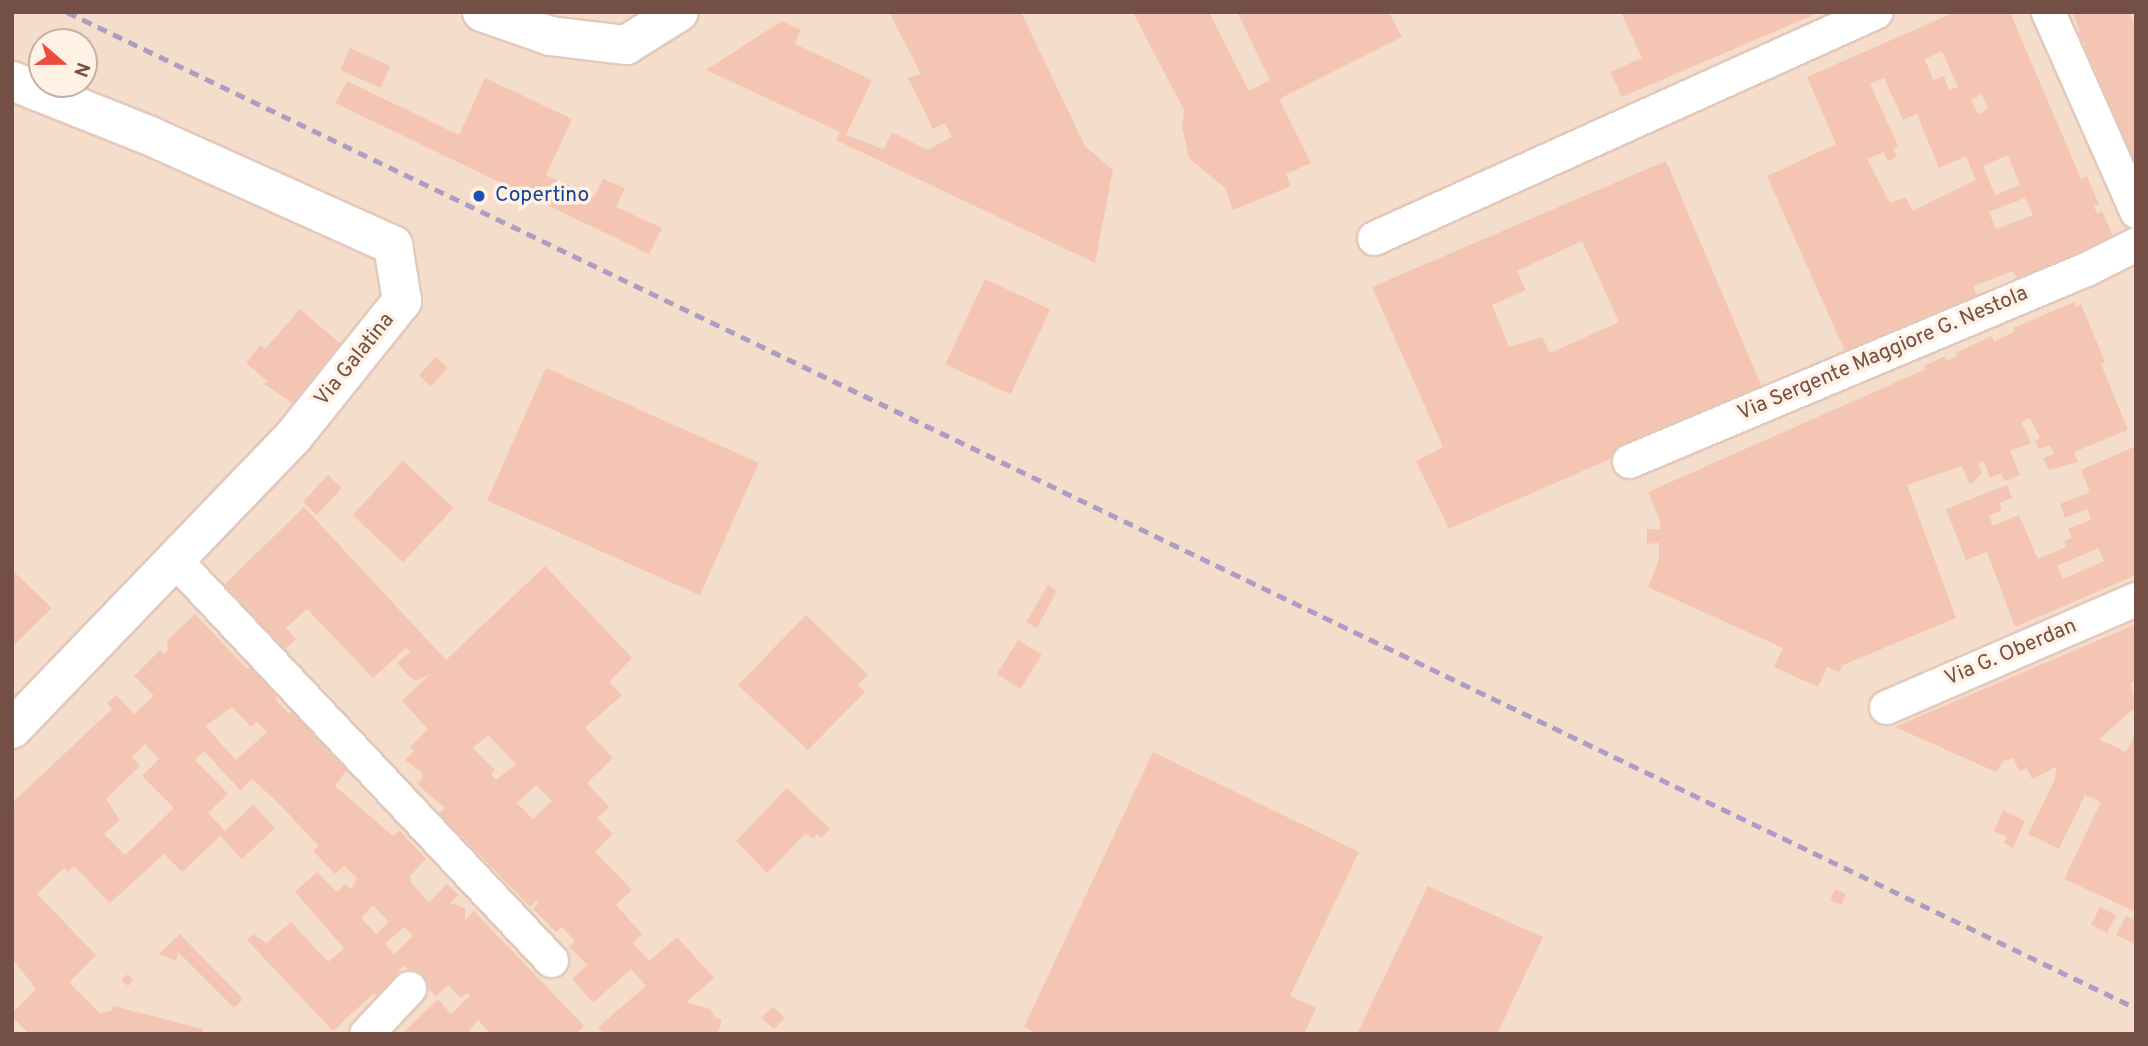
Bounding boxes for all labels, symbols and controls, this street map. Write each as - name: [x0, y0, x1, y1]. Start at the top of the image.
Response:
- north arrow: [28, 28, 98, 98]
- text: N: [67, 59, 94, 80]
- place label: Copertino: [495, 183, 589, 209]
- marker: Copertino: [469, 186, 489, 206]
- street label: Via Sergente Maggiore G. Nestola: [1734, 281, 2032, 427]
- street label: Via Galatina: [310, 308, 400, 412]
- street label: Via G. Oberdan: [1941, 614, 2081, 692]

